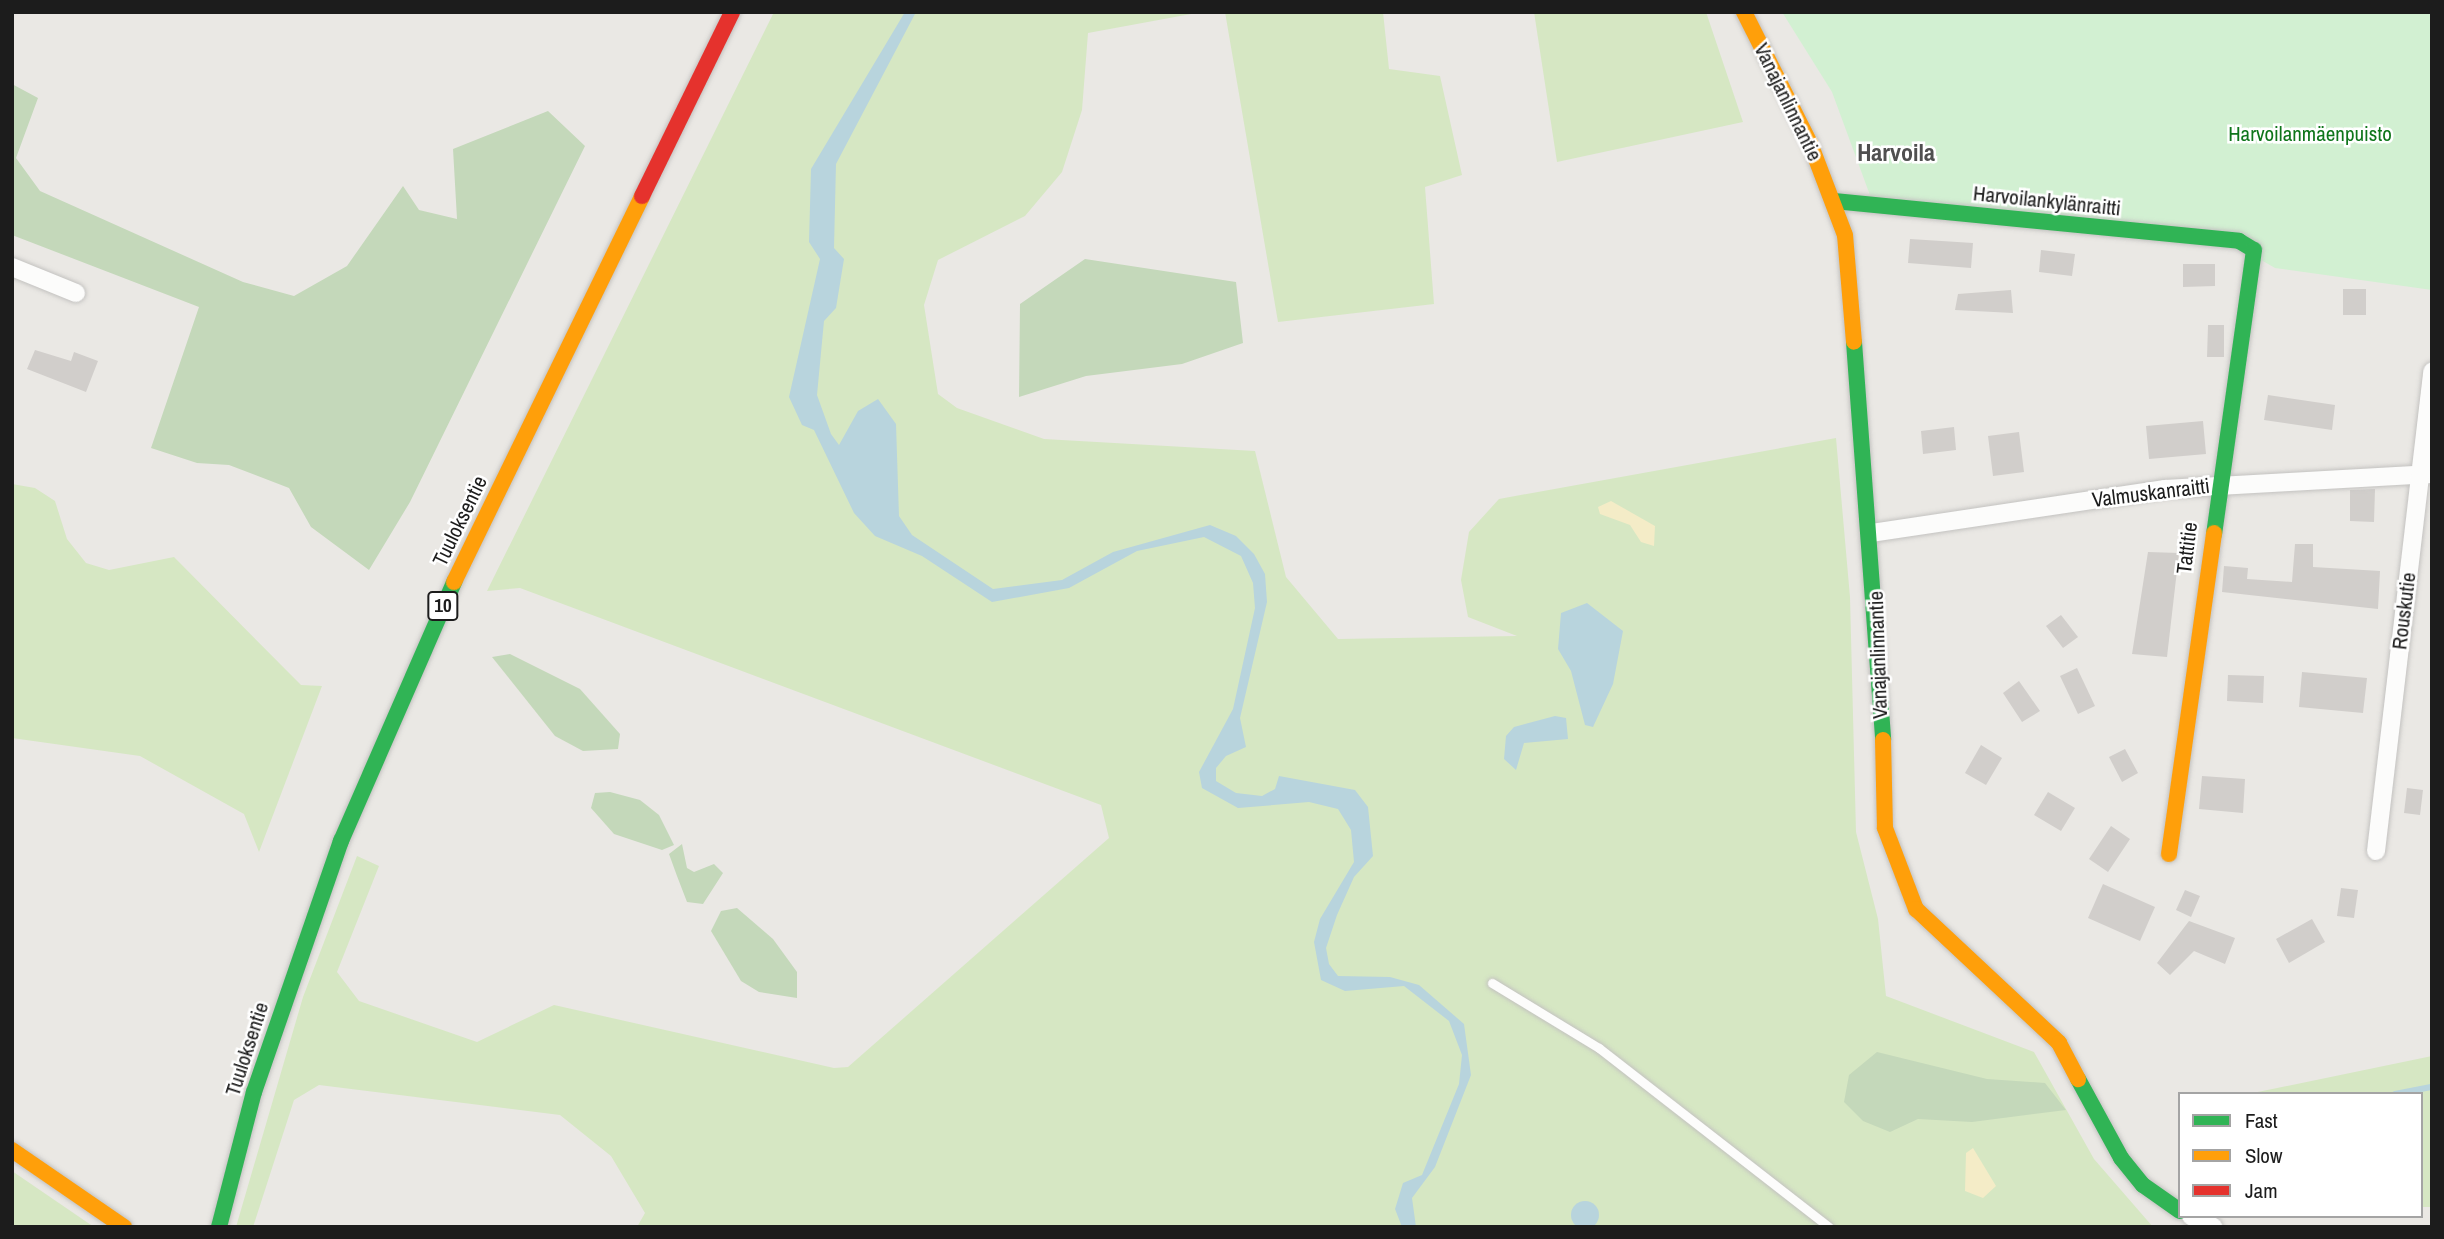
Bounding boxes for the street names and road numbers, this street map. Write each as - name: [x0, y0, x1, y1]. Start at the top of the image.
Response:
- street label: Vanajanlinnantie: [1749, 39, 1827, 165]
- street label: Harvoilankylänraitti: [1972, 181, 2122, 221]
- street label: Tuuloksentie: [427, 472, 493, 570]
- street label: Valmuskanraitti: [2091, 473, 2211, 513]
- street label: Tattitie: [2171, 521, 2203, 575]
- street label: Rouskutie: [2387, 571, 2421, 651]
- road number: 10: [427, 590, 459, 622]
- street label: Vanajanlinnantie: [1863, 591, 1893, 719]
- street label: Tuuloksentie: [220, 999, 274, 1099]

